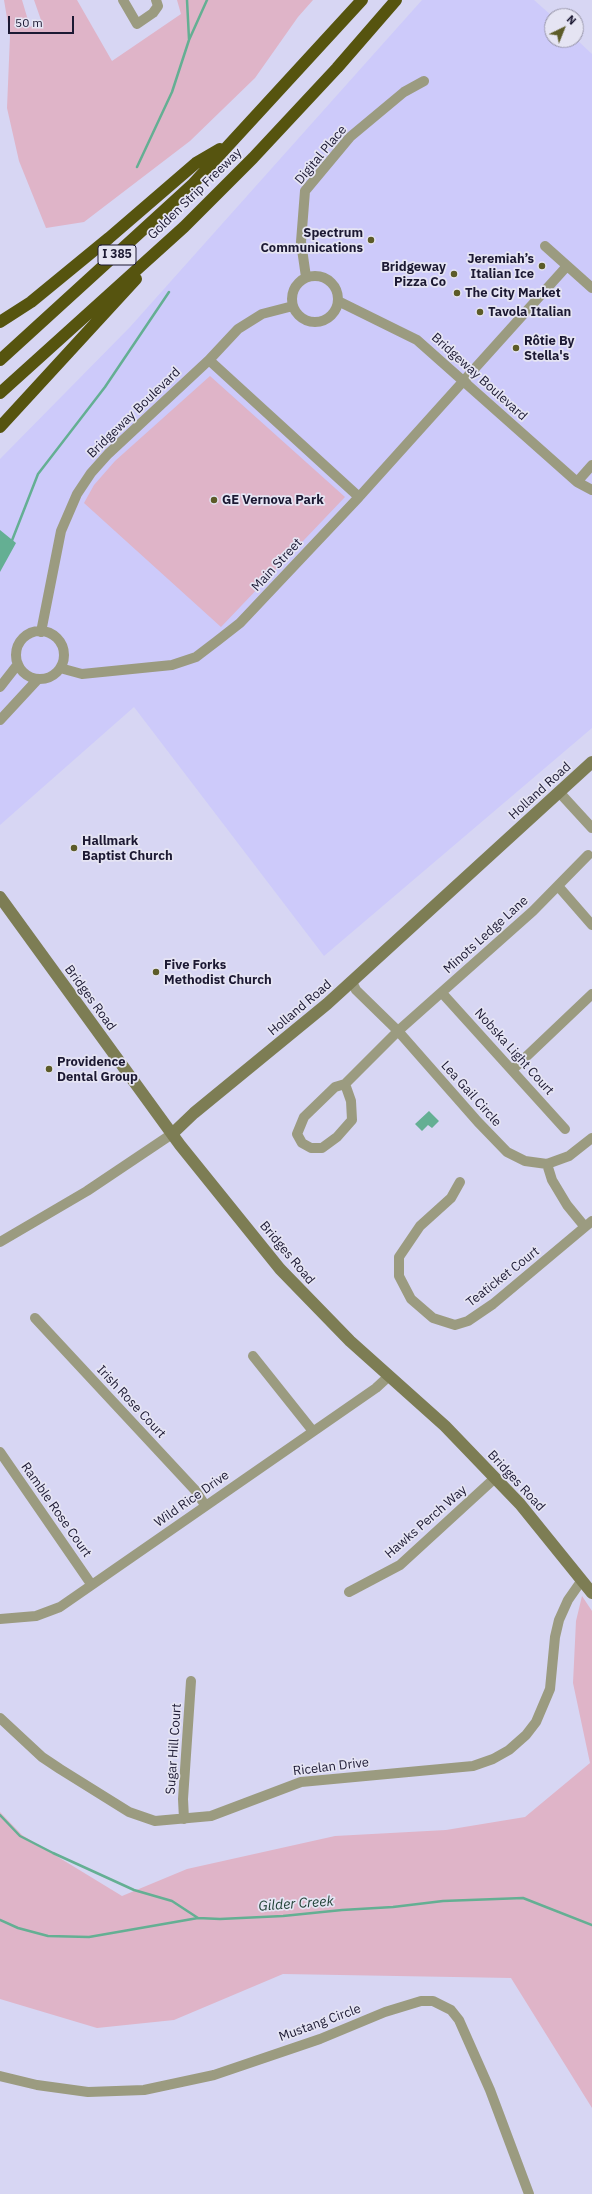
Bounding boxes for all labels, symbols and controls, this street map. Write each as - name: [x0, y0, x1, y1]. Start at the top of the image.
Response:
- scale bar: [10, 8, 76, 34]
- north arrow: [544, 8, 584, 48]
- text: N: [564, 12, 579, 28]
- text: 50 m: [15, 15, 43, 30]
- street label: Digital Place: [292, 122, 350, 188]
- street label: Golden Strip Freeway: [145, 145, 245, 243]
- place label: Spectrum Communications: [260, 225, 363, 256]
- marker: Spectrum Communications: [366, 235, 376, 245]
- road number: I 385: [98, 245, 136, 265]
- place label: Jeremiah’s Italian Ice: [467, 251, 534, 282]
- place label: Bridgeway Pizza Co: [381, 259, 446, 290]
- marker: Jeremiah’s Italian Ice: [537, 261, 547, 271]
- marker: Bridgeway Pizza Co: [449, 269, 459, 279]
- place label: The City Market: [465, 285, 561, 301]
- marker: The City Market: [452, 288, 462, 298]
- place label: Tavola Italian: [488, 304, 571, 320]
- marker: Tavola Italian: [475, 307, 485, 317]
- street label: Bridgeway Boulevard: [428, 330, 530, 424]
- place label: Rôtie By Stella's: [524, 333, 574, 364]
- marker: Rôtie By Stella's: [511, 343, 521, 353]
- street label: Bridgeway Boulevard: [84, 365, 184, 461]
- place label: GE Vernova Park: [222, 492, 324, 508]
- marker: GE Vernova Park: [209, 495, 219, 505]
- street label: Main Street: [248, 535, 306, 595]
- street label: Holland Road: [506, 759, 574, 823]
- place label: Hallmark Baptist Church: [82, 833, 173, 864]
- marker: Hallmark Baptist Church: [69, 843, 79, 853]
- street label: Minots Ledge Lane: [440, 893, 532, 977]
- place label: Five Forks Methodist Church: [164, 957, 272, 988]
- street label: Bridges Road: [61, 962, 119, 1034]
- marker: Five Forks Methodist Church: [151, 967, 161, 977]
- street label: Holland Road: [265, 977, 335, 1039]
- street label: Nobska Light Court: [471, 1006, 557, 1098]
- place label: Providence Dental Group: [57, 1054, 138, 1085]
- street label: Lea Gail Circle: [438, 1058, 504, 1130]
- marker: Providence Dental Group: [44, 1064, 54, 1074]
- street label: Bridges Road: [256, 1218, 318, 1288]
- street label: Teaticket Court: [463, 1244, 543, 1310]
- street label: Irish Rose Court: [93, 1362, 169, 1442]
- street label: Bridges Road: [484, 1447, 548, 1515]
- street label: Ramble Rose Court: [18, 1460, 94, 1560]
- street label: Wild Rice Drive: [152, 1468, 232, 1530]
- street label: Hawks Perch Way: [382, 1482, 470, 1562]
- street label: Sugar Hill Court: [163, 1703, 185, 1795]
- street label: Ricelan Drive: [292, 1755, 370, 1779]
- water label: Gilder Creek: [258, 1893, 334, 1915]
- street label: Mustang Circle: [277, 2001, 363, 2045]

